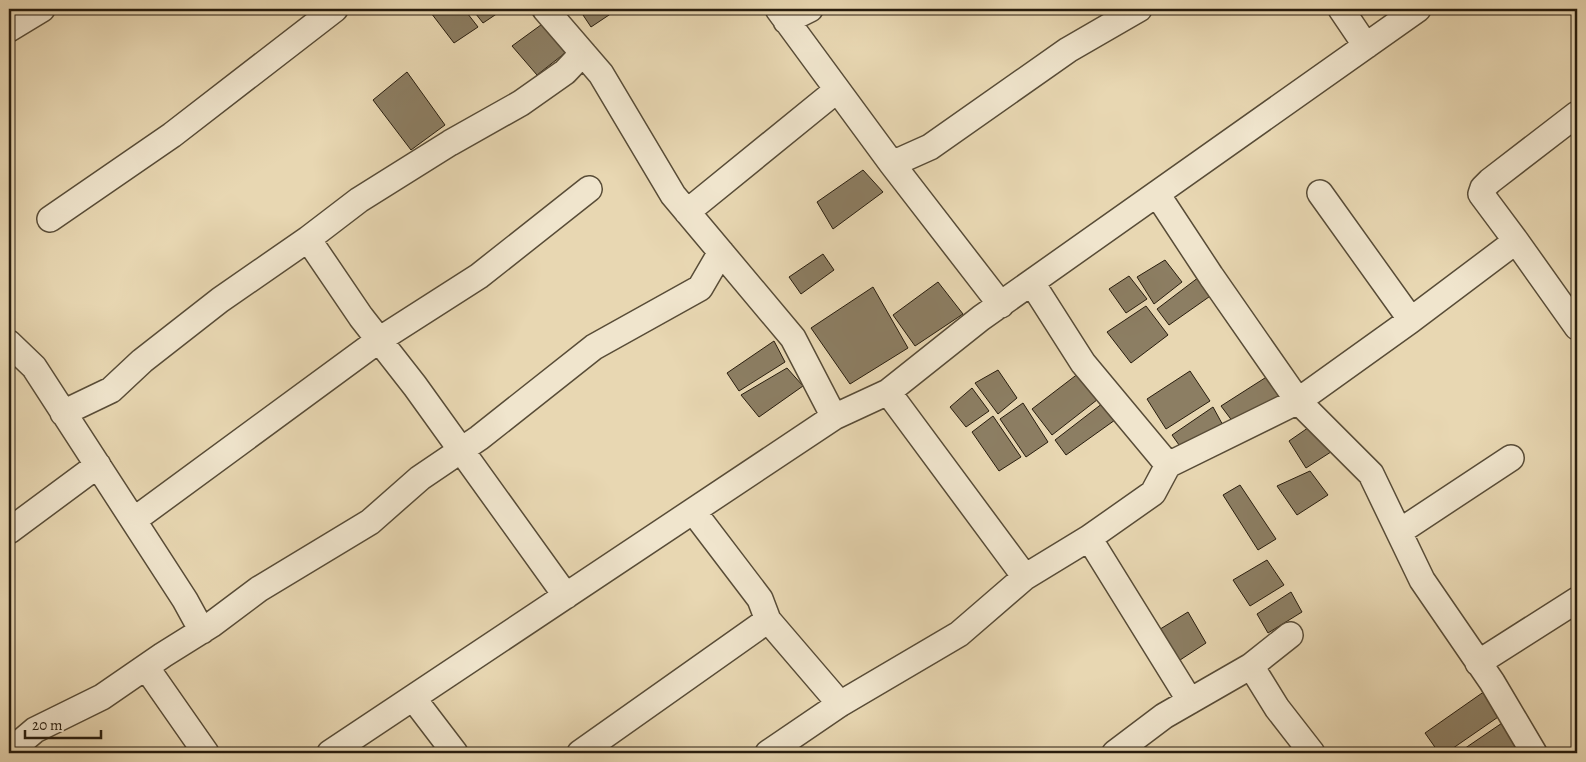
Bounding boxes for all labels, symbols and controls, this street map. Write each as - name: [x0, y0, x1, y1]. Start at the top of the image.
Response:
- scale bar: [25, 707, 101, 739]
- text: 20 m: [32, 715, 63, 735]

